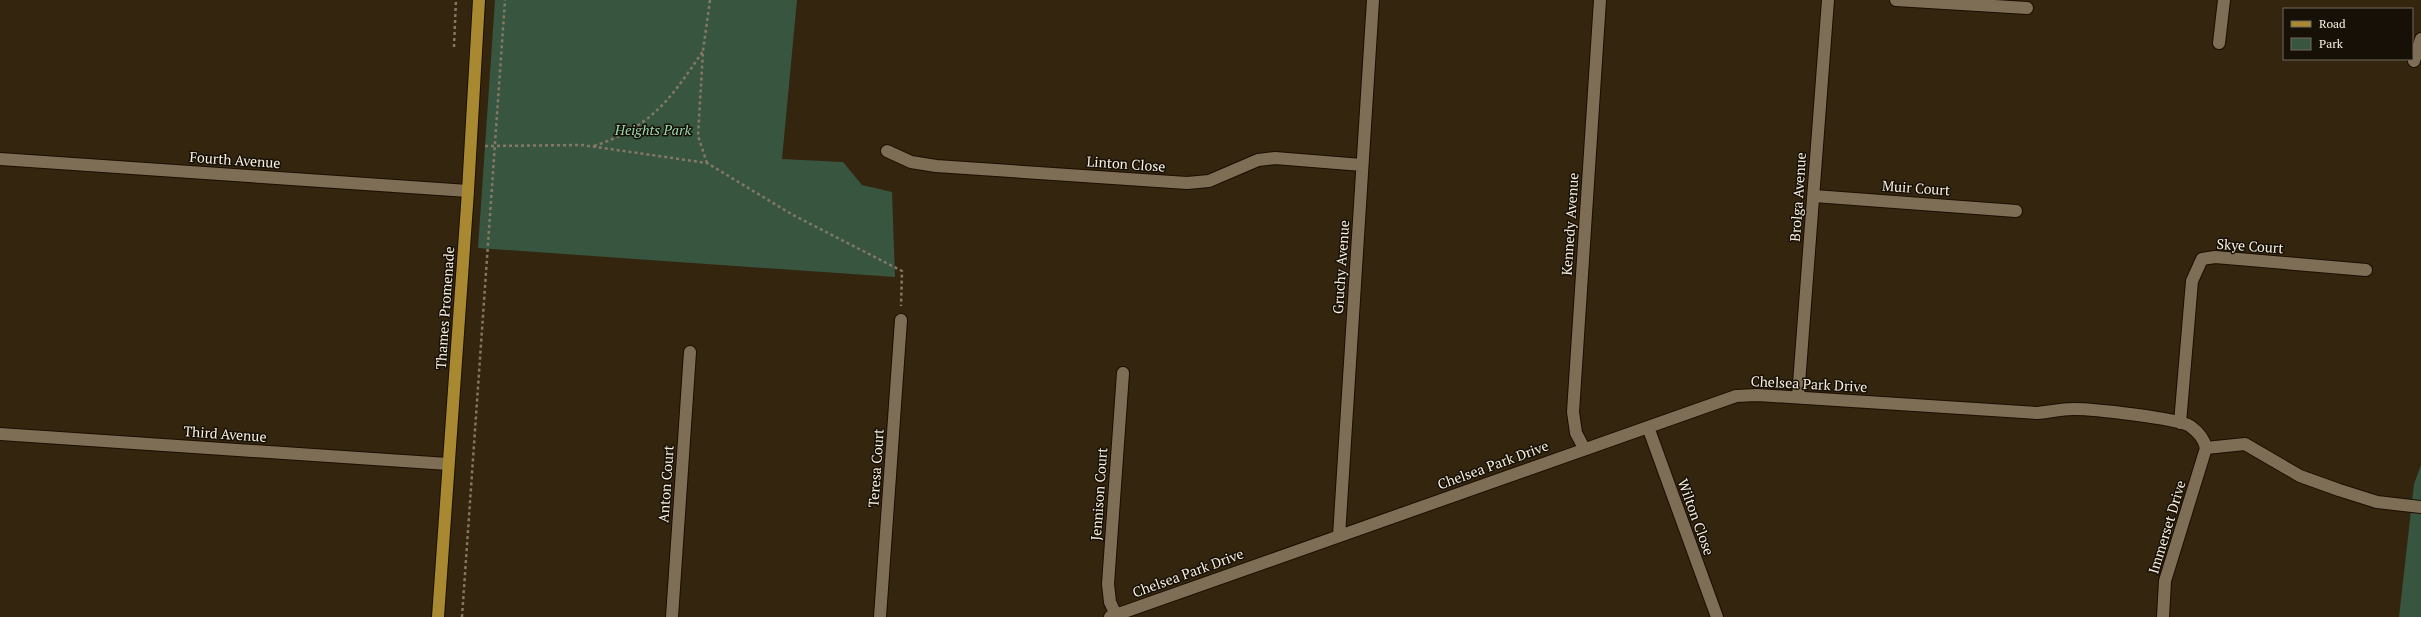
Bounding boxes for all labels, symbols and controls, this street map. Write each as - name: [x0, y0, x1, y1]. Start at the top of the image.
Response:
- legend: [2283, 8, 2413, 60]
- text: Road: [2319, 16, 2346, 31]
- text: Park: [2319, 36, 2344, 51]
- park label: Heights Park: [614, 120, 691, 139]
- street label: Fourth Avenue: [189, 147, 281, 172]
- street label: Linton Close: [1086, 151, 1166, 176]
- street label: Brolga Avenue: [1785, 152, 1810, 242]
- street label: Kennedy Avenue: [1556, 172, 1583, 276]
- street label: Muir Court: [1881, 176, 1952, 199]
- street label: Gruchy Avenue: [1328, 220, 1353, 314]
- street label: Skye Court: [2216, 234, 2285, 257]
- street label: Thames Promenade: [431, 246, 458, 370]
- street label: Chelsea Park Drive: [1750, 371, 1868, 396]
- street label: Third Avenue: [183, 421, 267, 446]
- street label: Teresa Court: [863, 427, 888, 508]
- street label: Chelsea Park Drive: [1435, 436, 1551, 493]
- street label: Anton Court: [653, 444, 678, 523]
- street label: Jennison Court: [1086, 446, 1111, 541]
- street label: Wilton Close: [1674, 476, 1719, 558]
- street label: Immerset Drive: [2143, 478, 2190, 576]
- street label: Chelsea Park Drive: [1130, 544, 1246, 601]

